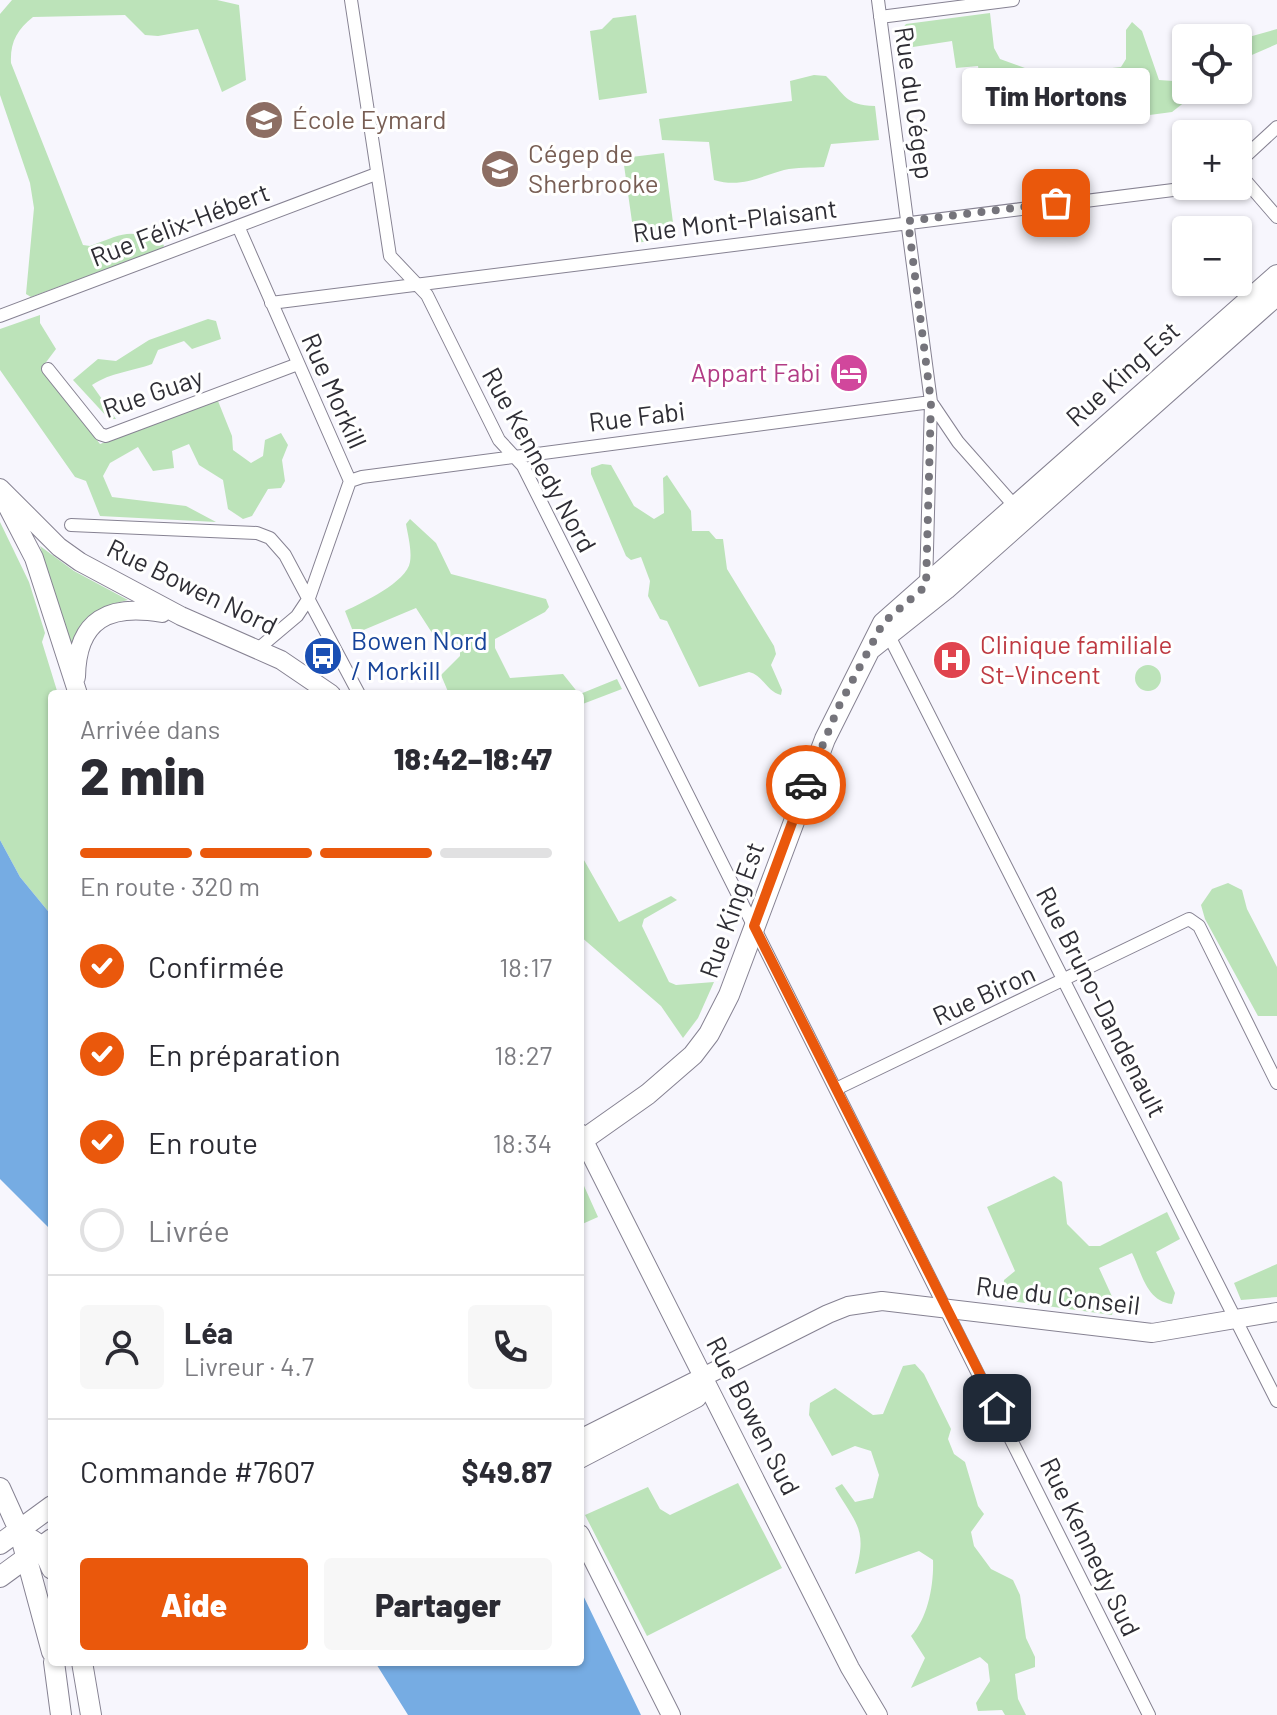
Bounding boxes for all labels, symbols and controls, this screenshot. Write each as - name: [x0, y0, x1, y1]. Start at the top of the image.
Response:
- street label: Rue du Cégep: [889, 24, 942, 181]
- map controls: [1172, 24, 1252, 296]
- button: locate: [1172, 24, 1252, 104]
- callout: Tim Hortons: [962, 67, 1150, 123]
- text: Tim Hortons: [985, 80, 1127, 111]
- school or university icon: École Eymard: [243, 99, 285, 141]
- place label: École Eymard: [292, 103, 446, 134]
- button: +: [1172, 120, 1252, 200]
- place label: Cégep de Sherbrooke: [528, 137, 659, 198]
- school or university icon: Cégep de Sherbrooke: [479, 148, 521, 190]
- pin: [1022, 169, 1090, 237]
- street label: Rue Félix-Hébert: [86, 175, 273, 272]
- icon: bag: [1034, 181, 1078, 225]
- street label: Rue Mont-Plaisant: [631, 192, 839, 247]
- button: −: [1172, 216, 1252, 296]
- street label: Rue King Est: [1059, 314, 1185, 432]
- street label: Rue Morkill: [296, 328, 374, 453]
- hotel icon: Appart Fabi: [828, 352, 870, 394]
- place label: Appart Fabi: [691, 356, 821, 387]
- street label: Rue Guay: [98, 360, 207, 423]
- street label: Rue Kennedy Nord: [477, 361, 604, 557]
- street label: Rue Fabi: [587, 394, 687, 437]
- street label: Rue Bowen Nord: [102, 531, 283, 640]
- place label: Bowen Nord / Morkill: [351, 624, 488, 685]
- place label: Clinique familiale St-Vincent: [980, 628, 1172, 689]
- bus stop icon: Bowen Nord / Morkill: [302, 635, 344, 677]
- hospital icon: Clinique familiale St-Vincent: [931, 639, 973, 681]
- text: Arrivée dans: [80, 713, 220, 744]
- text: 18:42–18:47: [394, 740, 552, 776]
- text: 2 min: [80, 743, 205, 805]
- courier: [766, 745, 846, 825]
- icon: car: [784, 763, 828, 807]
- street label: Rue King Est: [692, 837, 769, 982]
- text: En route · 320 m: [80, 870, 260, 901]
- street label: Rue Bruno-Dandenault: [1031, 881, 1174, 1122]
- icon: check: [80, 944, 124, 988]
- text: Confirmée: [148, 948, 285, 984]
- text: 18:17: [499, 951, 552, 982]
- street label: Rue Biron: [927, 956, 1039, 1031]
- icon: check: [80, 1032, 124, 1076]
- text: En préparation: [148, 1036, 341, 1072]
- text: 18:27: [494, 1039, 552, 1070]
- icon: check: [80, 1120, 124, 1164]
- text: En route: [148, 1124, 258, 1160]
- text: 18:34: [493, 1127, 552, 1158]
- text: Livrée: [148, 1212, 230, 1248]
- street label: Rue du Conseil: [974, 1269, 1142, 1320]
- button: person: [80, 1305, 164, 1389]
- button: phone: [468, 1305, 552, 1389]
- text: Léa: [184, 1314, 233, 1350]
- street label: Rue Bowen Sud: [701, 1331, 808, 1500]
- text: Livreur · 4.7: [184, 1350, 314, 1381]
- pin: [963, 1374, 1031, 1442]
- icon: home: [975, 1386, 1019, 1430]
- street label: Rue Kennedy Sud: [1035, 1452, 1148, 1641]
- text: Commande #7607: [80, 1453, 314, 1489]
- text: $49.87: [462, 1453, 552, 1489]
- button: Aide: [80, 1558, 308, 1650]
- button: Partager: [324, 1558, 552, 1650]

